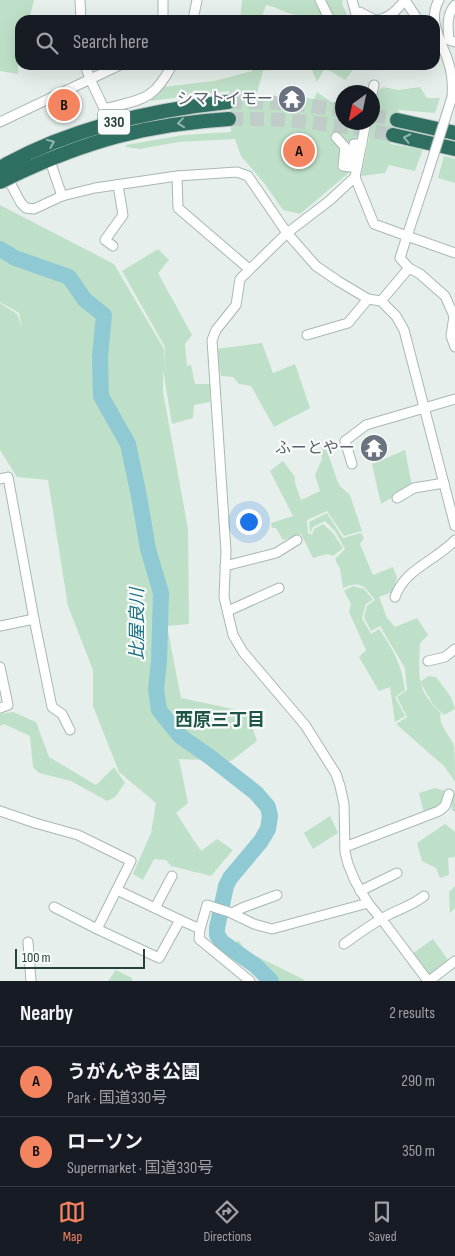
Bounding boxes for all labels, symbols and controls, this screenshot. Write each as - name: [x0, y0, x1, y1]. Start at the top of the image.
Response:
- search box: [15, 15, 440, 70]
- icon: search: [33, 29, 61, 57]
- text: Search here: [73, 31, 149, 54]
- temple icon: シマトイモー: [277, 84, 307, 114]
- north arrow: [335, 85, 380, 130]
- pin: B: [48, 86, 80, 124]
- place label: シマトイモー: [177, 90, 273, 109]
- road number: 330: [98, 110, 130, 134]
- one-way arrow: [176, 117, 184, 128]
- pin: A: [283, 132, 315, 170]
- one-way arrow: [403, 133, 411, 143]
- one-way arrow: [46, 139, 55, 150]
- temple icon: ふーとやー: [359, 433, 389, 463]
- place label: ふーとやー: [275, 439, 355, 458]
- your location: [236, 509, 262, 535]
- water label: 比屋良川: [127, 586, 148, 660]
- district label: 西原三丁目: [175, 710, 265, 731]
- scale bar: [15, 946, 145, 969]
- text: 100 m: [22, 949, 51, 966]
- text: Nearby: [20, 1001, 73, 1026]
- text: 2 results: [389, 1004, 435, 1023]
- text: うがんやま公園: [67, 1061, 200, 1084]
- text: A: [32, 1072, 40, 1091]
- text: 290 m: [401, 1072, 435, 1091]
- text: Park · 国道330号: [67, 1089, 167, 1108]
- text: ローソン: [67, 1131, 143, 1154]
- text: B: [32, 1142, 40, 1161]
- text: 350 m: [402, 1142, 435, 1161]
- text: Supermarket · 国道330号: [67, 1159, 213, 1178]
- tab: Map: [58, 1198, 86, 1245]
- tab: Directions: [203, 1198, 252, 1245]
- tab: Saved: [368, 1198, 397, 1245]

